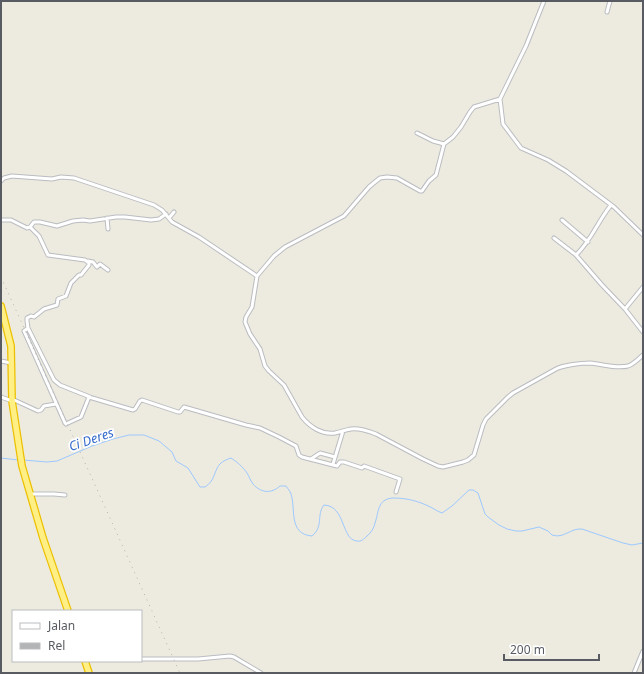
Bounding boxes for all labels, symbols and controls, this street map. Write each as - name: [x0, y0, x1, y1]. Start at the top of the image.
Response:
- water label: Ci Deres: [66, 423, 116, 455]
- legend: [12, 610, 142, 662]
- text: Jalan: [47, 617, 75, 634]
- scale bar: [504, 636, 599, 662]
- text: Rel: [48, 637, 65, 654]
- text: 200 m: [510, 641, 545, 658]

